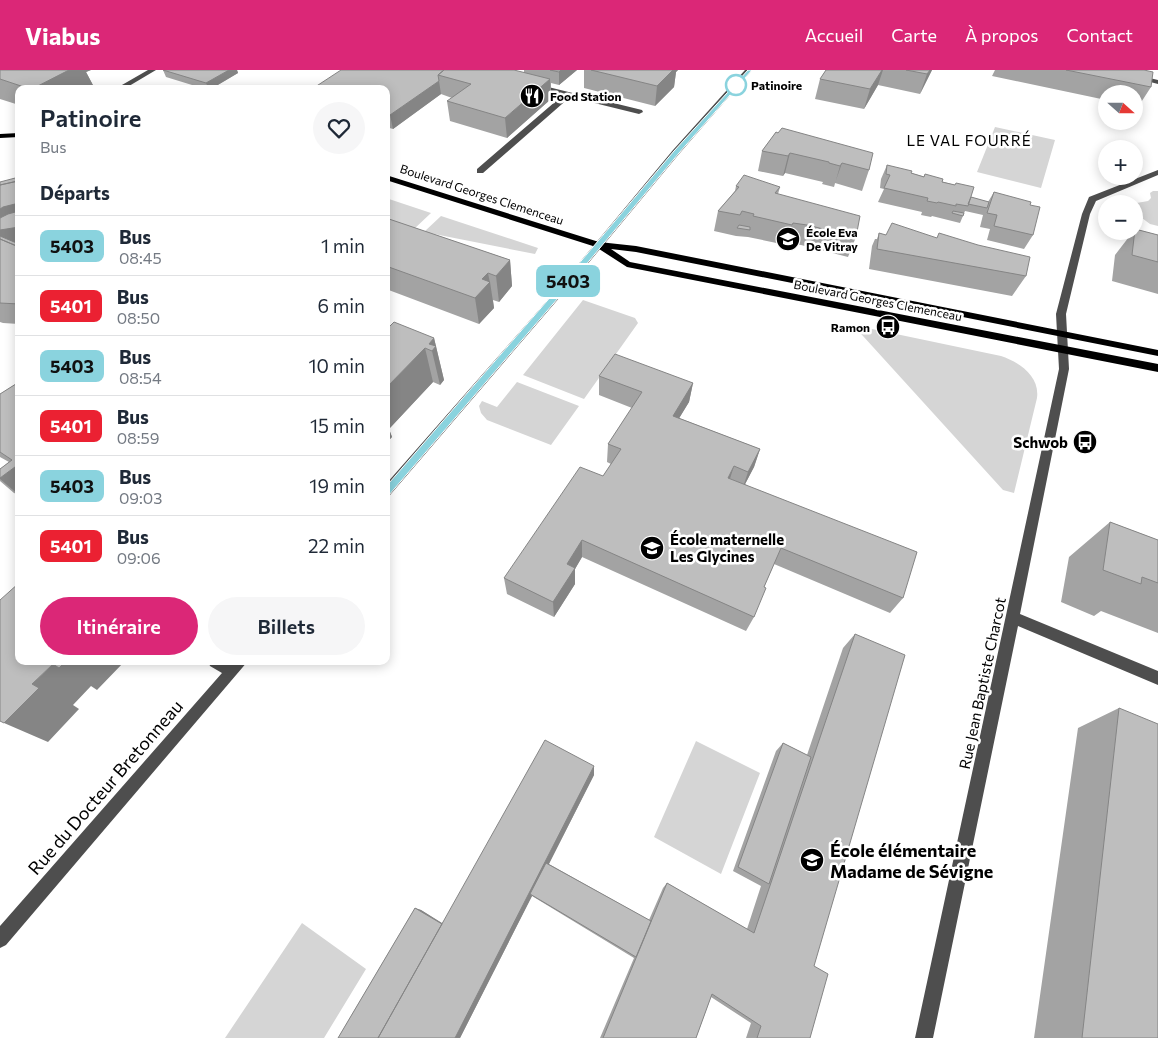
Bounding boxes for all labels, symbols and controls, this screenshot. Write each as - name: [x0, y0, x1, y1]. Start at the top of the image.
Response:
- text: Viabus: [25, 21, 100, 50]
- text: Accueil: [805, 24, 863, 46]
- text: Carte: [891, 24, 937, 46]
- text: À propos: [965, 24, 1039, 46]
- text: Contact: [1067, 24, 1133, 46]
- marker: Patinoire: [725, 74, 747, 96]
- place label: Patinoire: [751, 78, 802, 92]
- restaurant icon: Food Station: [519, 83, 545, 109]
- north arrow: [1098, 85, 1142, 130]
- map controls: [1098, 85, 1143, 240]
- place label: Food Station: [550, 89, 622, 103]
- button: heart: [313, 102, 365, 154]
- text: Patinoire: [40, 103, 141, 132]
- district label: LE VAL FOURRÉ: [906, 130, 1032, 149]
- text: Bus: [40, 137, 67, 156]
- button: +: [1098, 140, 1143, 185]
- street label: Boulevard Georges Clemenceau: [398, 161, 566, 227]
- text: Départs: [40, 181, 110, 204]
- button: −: [1098, 195, 1143, 240]
- text: Bus: [119, 225, 151, 248]
- place label: École Eva De Vitray: [806, 225, 858, 253]
- school or university icon: École Eva De Vitray: [775, 226, 801, 252]
- text: 1 min: [321, 234, 365, 257]
- text: 5403: [50, 235, 94, 257]
- text: 08:45: [119, 248, 162, 267]
- line badge: 5403: [533, 265, 603, 297]
- text: 5403: [546, 270, 590, 292]
- street label: Boulevard Georges Clemenceau: [793, 277, 963, 323]
- text: Bus: [117, 285, 149, 308]
- text: 6 min: [317, 294, 365, 317]
- text: 5401: [50, 295, 92, 317]
- text: 08:50: [117, 308, 160, 327]
- bus stop icon: Ramon: [875, 314, 901, 340]
- place label: Ramon: [831, 320, 870, 334]
- text: Bus: [119, 345, 151, 368]
- text: 10 min: [308, 354, 365, 377]
- text: 5403: [50, 355, 94, 377]
- text: 08:54: [119, 368, 162, 387]
- text: Bus: [117, 405, 149, 428]
- text: 15 min: [310, 414, 365, 437]
- text: 5401: [50, 415, 92, 437]
- text: 08:59: [117, 428, 160, 447]
- bus stop icon: Schwob: [1072, 429, 1098, 455]
- place label: Schwob: [1013, 433, 1068, 451]
- text: Bus: [119, 465, 151, 488]
- text: 19 min: [309, 474, 365, 497]
- text: 5403: [50, 475, 94, 497]
- text: 09:03: [119, 488, 162, 507]
- text: Bus: [117, 525, 149, 548]
- place label: École maternelle Les Glycines: [670, 530, 784, 565]
- text: 22 min: [308, 534, 365, 557]
- text: 5401: [50, 535, 92, 557]
- school or university icon: École maternelle Les Glycines: [639, 535, 665, 561]
- text: 09:06: [117, 548, 161, 567]
- street label: Rue Jean Baptiste Charcot: [955, 595, 1009, 771]
- button: Itinéraire: [40, 597, 198, 655]
- button: Billets: [208, 597, 365, 655]
- street label: Rue du Docteur Bretonneau: [23, 695, 187, 879]
- place label: École élémentaire Madame de Sévigne: [830, 839, 993, 882]
- school or university icon: École élémentaire Madame de Sévigne: [799, 847, 825, 873]

